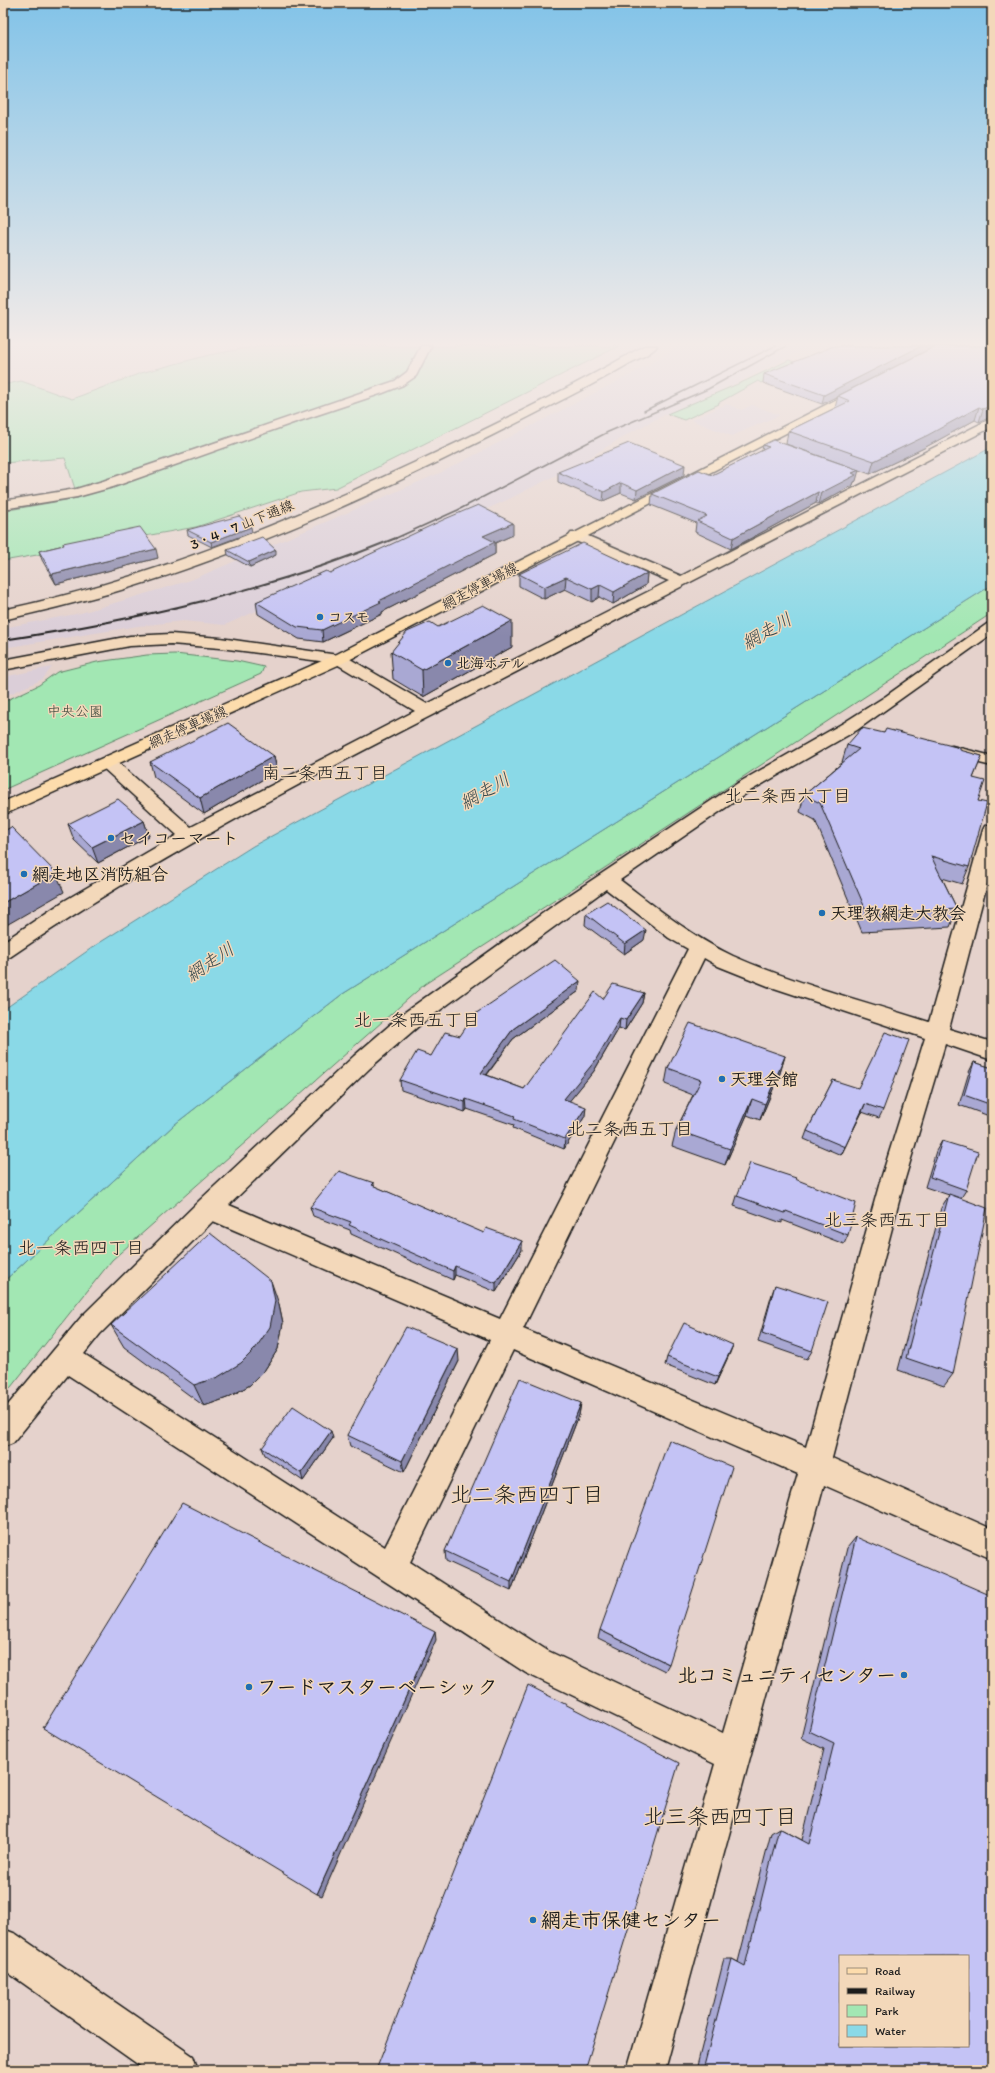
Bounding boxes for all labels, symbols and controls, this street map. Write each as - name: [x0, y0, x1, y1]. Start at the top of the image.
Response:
- street label: 3・4・7 山下通線: [188, 496, 296, 554]
- street label: 網走停車場線: [439, 559, 521, 613]
- water label: 網走川: [738, 608, 796, 654]
- place label: コスモ: [328, 609, 369, 626]
- marker: コスモ: [315, 612, 325, 622]
- place label: 北海ホテル: [456, 655, 525, 672]
- marker: 北海ホテル: [443, 658, 453, 668]
- street label: 網走停車場線: [146, 702, 230, 752]
- park label: 中央公園: [47, 703, 103, 720]
- district label: 南二条西五丁目: [262, 762, 388, 784]
- water label: 網走川: [456, 768, 514, 814]
- district label: 北二条西六丁目: [725, 785, 851, 807]
- place label: セイコーマート: [119, 828, 239, 848]
- marker: セイコーマート: [106, 833, 116, 843]
- place label: 網走地区消防組合: [32, 864, 168, 884]
- marker: 網走地区消防組合: [19, 869, 29, 879]
- place label: 天理教網走大教会: [830, 903, 966, 923]
- marker: 天理教網走大教会: [817, 908, 827, 918]
- water label: 網走川: [181, 938, 239, 986]
- district label: 北一条西五丁目: [354, 1009, 480, 1031]
- place label: 天理会館: [730, 1069, 798, 1089]
- marker: 天理会館: [717, 1074, 727, 1084]
- district label: 北二条西五丁目: [567, 1118, 693, 1140]
- district label: 北三条西五丁目: [824, 1209, 950, 1231]
- district label: 北一条西四丁目: [18, 1237, 144, 1259]
- district label: 北二条西四丁目: [450, 1481, 604, 1508]
- place label: 北コミュニティセンター: [677, 1663, 896, 1687]
- marker: 北コミュニティセンター: [899, 1670, 909, 1680]
- place label: フードマスターベーシック: [257, 1675, 497, 1699]
- marker: フードマスターベーシック: [244, 1682, 254, 1692]
- district label: 北三条西四丁目: [643, 1803, 797, 1830]
- place label: 網走市保健センター: [541, 1908, 721, 1932]
- marker: 網走市保健センター: [528, 1915, 538, 1925]
- legend: [839, 1955, 969, 2047]
- text: Road: [875, 1964, 901, 1978]
- text: Railway: [875, 1984, 915, 1998]
- text: Park: [875, 2004, 899, 2018]
- text: Water: [875, 2024, 906, 2038]

